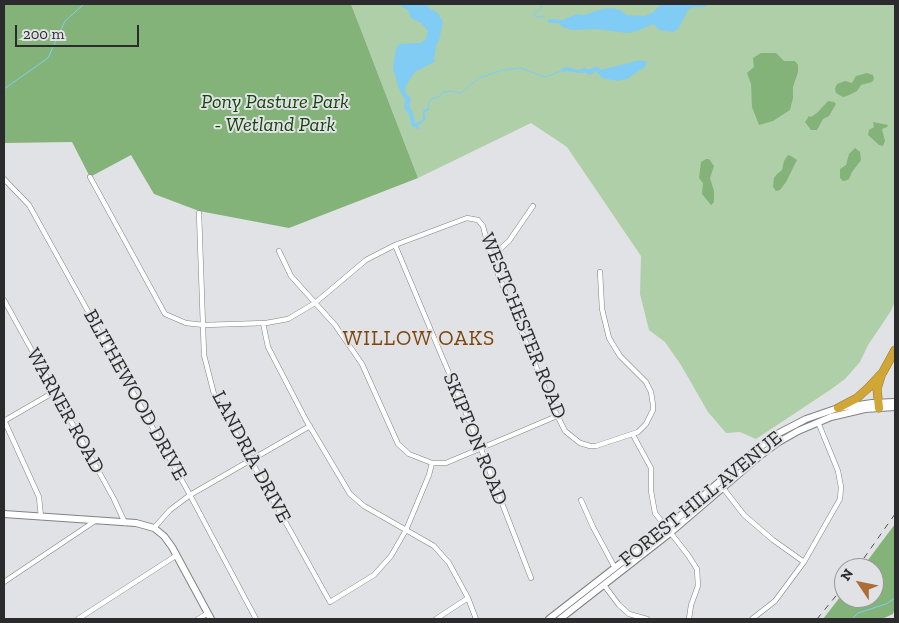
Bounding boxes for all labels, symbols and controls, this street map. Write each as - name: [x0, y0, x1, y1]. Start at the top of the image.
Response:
- scale bar: [18, 15, 141, 47]
- text: 200 m: [23, 25, 64, 43]
- park label: Pony Pasture Park - Wetland Park: [201, 90, 349, 137]
- street label: WESTCHESTER ROAD: [475, 230, 571, 422]
- street label: BLITHEWOOD DRIVE: [78, 305, 192, 485]
- district label: WILLOW OAKS: [341, 326, 497, 352]
- street label: WARNER ROAD: [21, 344, 109, 478]
- street label: SKIPTON ROAD: [438, 369, 512, 509]
- street label: LANDRIA DRIVE: [206, 387, 296, 527]
- street label: FOREST HILL AVENUE: [615, 426, 787, 572]
- north arrow: [834, 558, 884, 608]
- text: N: [837, 566, 857, 584]

